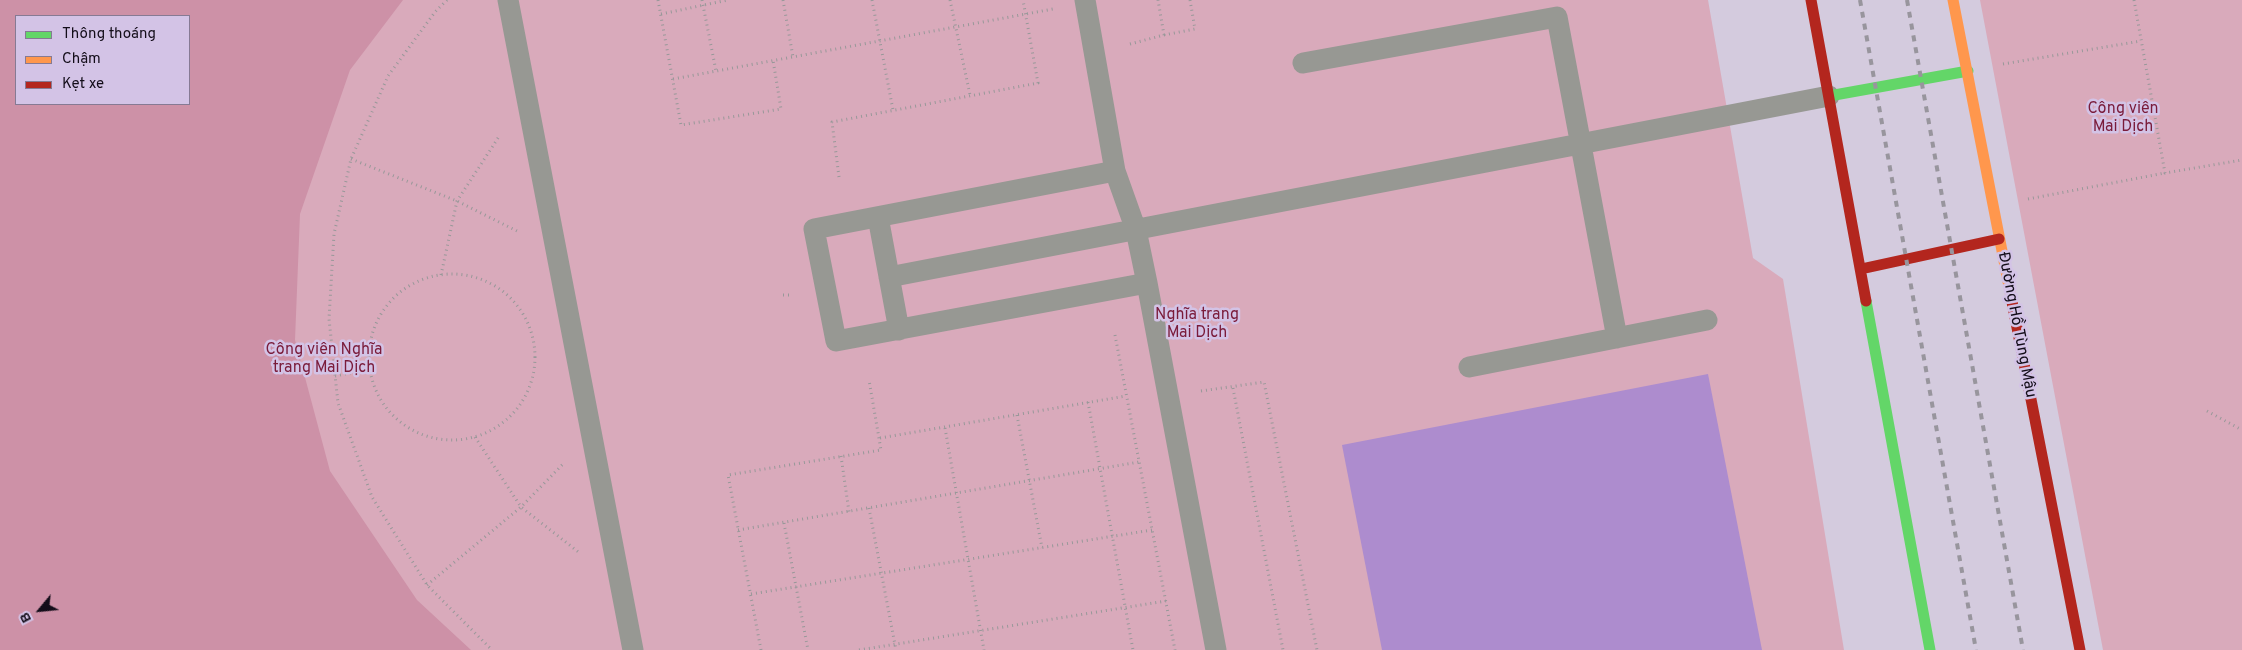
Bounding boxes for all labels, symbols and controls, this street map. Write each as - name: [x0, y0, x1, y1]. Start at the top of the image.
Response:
- legend: [15, 15, 190, 105]
- text: Thông thoáng: [62, 25, 156, 44]
- text: Chậm: [62, 50, 101, 69]
- text: Kẹt xe: [62, 75, 104, 94]
- park label: Công viên Mai Dịch: [2087, 100, 2159, 138]
- street label: Đường Hồ Tùng Mậu: [1992, 250, 2040, 400]
- park label: Nghĩa trang Mai Dịch: [1155, 306, 1239, 344]
- park label: Công viên Nghĩa trang Mai Dịch: [266, 341, 382, 379]
- north arrow: [15, 585, 65, 635]
- text: B: [17, 609, 36, 626]

